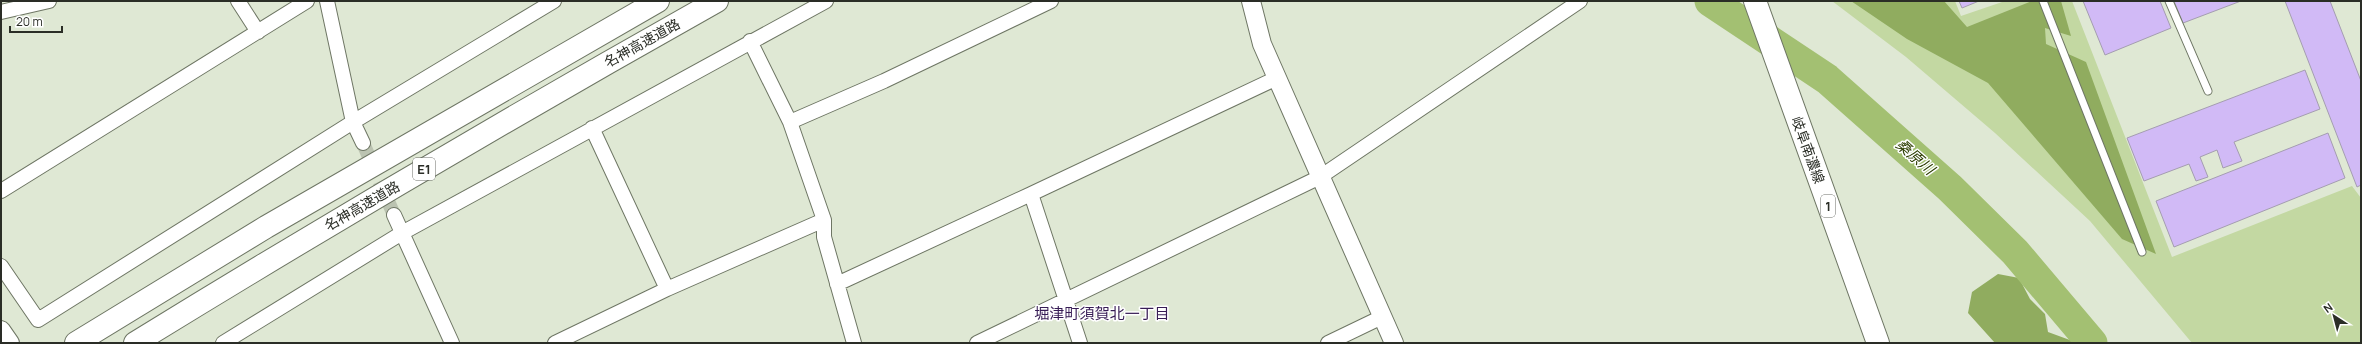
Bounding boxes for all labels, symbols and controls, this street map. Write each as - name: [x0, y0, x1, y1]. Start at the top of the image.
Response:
- scale bar: [10, 8, 62, 34]
- text: 20 m: [16, 13, 43, 30]
- street label: 名神高速道路: [600, 14, 683, 71]
- street label: 岐阜南濃線: [1788, 114, 1829, 186]
- water label: 桑原川: [1891, 134, 1941, 181]
- road number: E1: [413, 158, 435, 180]
- street label: 名神高速道路: [321, 176, 403, 235]
- road number: 1: [1821, 195, 1835, 217]
- north arrow: [2314, 296, 2354, 336]
- text: N: [2320, 299, 2336, 316]
- district label: 堀津町須賀北一丁目: [1034, 303, 1170, 324]

